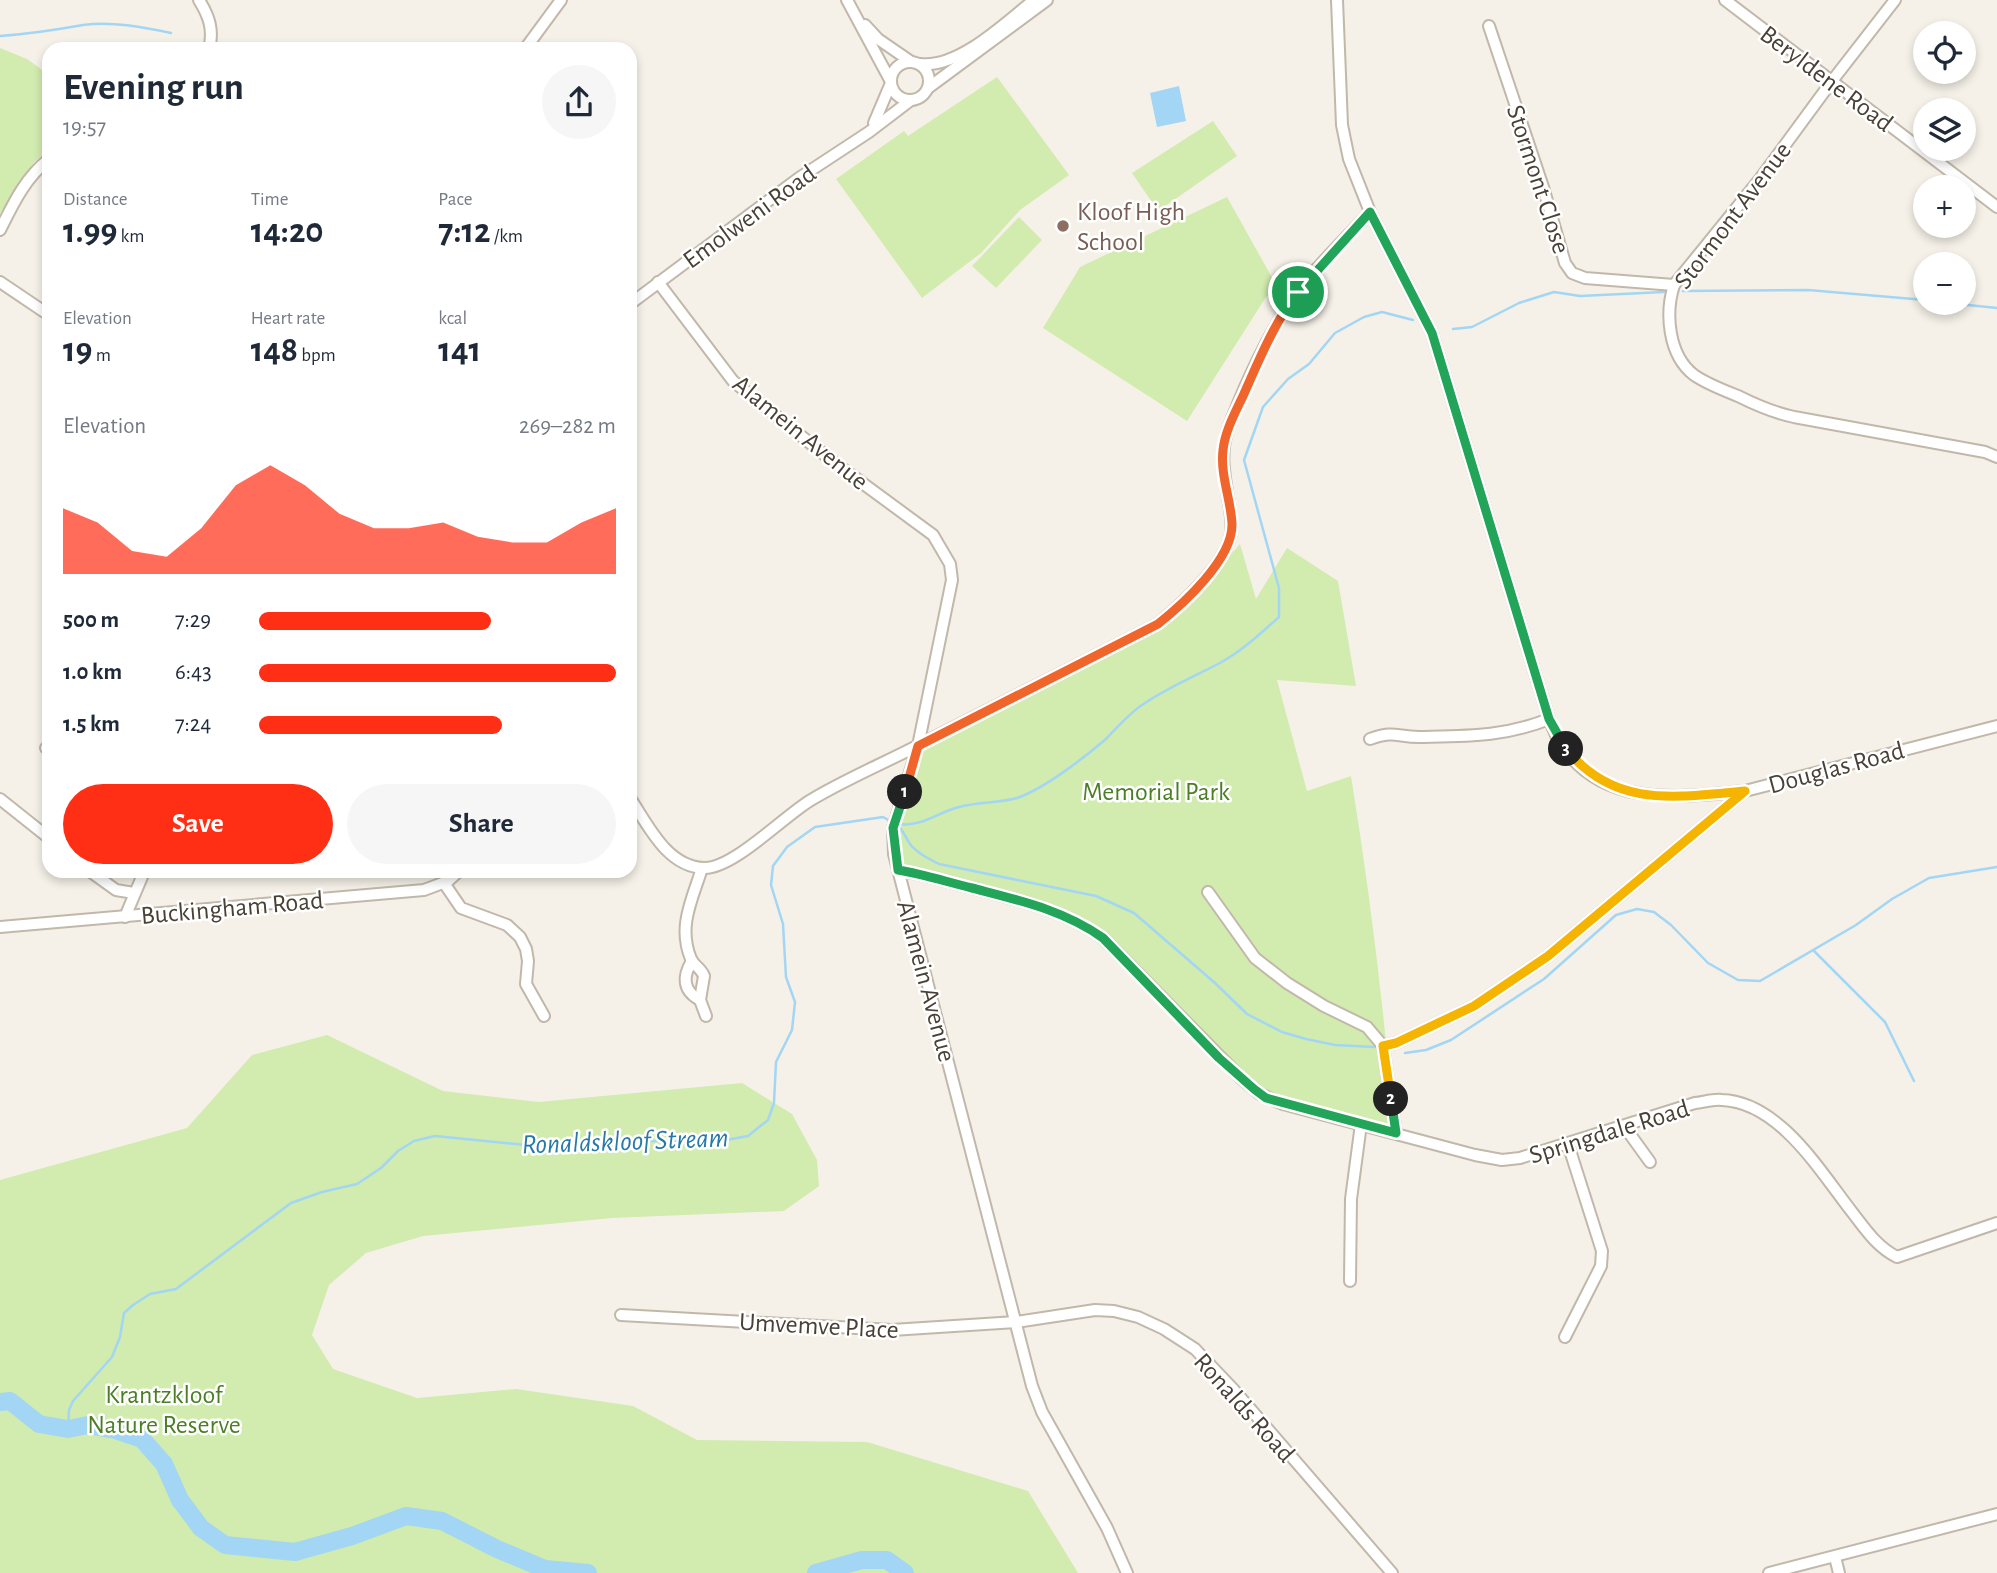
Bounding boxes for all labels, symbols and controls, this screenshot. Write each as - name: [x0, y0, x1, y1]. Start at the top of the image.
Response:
- street label: Beryldene Road: [1755, 21, 1898, 137]
- map controls: [1913, 21, 1976, 315]
- button: locate: [1913, 21, 1976, 84]
- button: share: [542, 65, 616, 139]
- text: Evening run: [63, 69, 244, 107]
- button: layers: [1913, 98, 1976, 161]
- street label: Stormont Close: [1502, 102, 1574, 257]
- text: 19:57: [63, 116, 106, 139]
- street label: Stormont Avenue: [1669, 137, 1796, 294]
- street label: Emolweni Road: [678, 160, 821, 273]
- button: +: [1913, 175, 1976, 238]
- text: Distance: [63, 190, 127, 209]
- text: Time: [251, 190, 289, 209]
- text: Pace: [438, 190, 473, 209]
- place label: Kloof High School: [1077, 199, 1185, 255]
- text: 1.99: [63, 214, 117, 249]
- text: 14:20: [251, 214, 324, 249]
- text: 7:12: [438, 214, 491, 249]
- marker: Kloof High School: [1055, 218, 1071, 234]
- text: km: [117, 227, 144, 246]
- text: /km: [491, 227, 523, 246]
- button: −: [1913, 252, 1976, 315]
- pin: [1268, 262, 1328, 322]
- icon: arrive: [1279, 273, 1317, 311]
- text: Elevation: [63, 309, 132, 328]
- text: Heart rate: [251, 309, 325, 328]
- text: kcal: [438, 309, 467, 328]
- text: 19: [63, 333, 93, 368]
- text: 148: [251, 333, 298, 368]
- text: 141: [438, 333, 481, 368]
- text: m: [93, 346, 111, 365]
- text: bpm: [298, 346, 336, 365]
- street label: Alamein Avenue: [728, 371, 873, 495]
- text: Elevation: [63, 415, 146, 438]
- text: 269–282 m: [519, 415, 616, 438]
- text: 500 m: [63, 609, 119, 632]
- text: 7:29: [175, 609, 211, 632]
- text: 1.0 km: [63, 661, 122, 684]
- text: 6:43: [175, 661, 212, 684]
- text: 1.5 km: [63, 713, 120, 736]
- text: 7:24: [175, 713, 211, 736]
- pin: 3: [1548, 732, 1584, 766]
- street label: Douglas Road: [1765, 737, 1907, 799]
- text: 3: [1561, 739, 1570, 758]
- pin: 1: [888, 774, 922, 810]
- park label: Memorial Park: [1082, 779, 1230, 805]
- text: 1: [901, 782, 908, 801]
- button: Save: [63, 784, 333, 864]
- button: Share: [347, 784, 616, 864]
- street label: Buckingham Road: [140, 887, 325, 929]
- street label: Alamein Avenue: [892, 898, 960, 1065]
- pin: 2: [1374, 1082, 1408, 1116]
- text: 2: [1386, 1089, 1395, 1108]
- street label: Springdale Road: [1526, 1095, 1692, 1169]
- water label: Ronaldskloof Stream: [521, 1124, 729, 1160]
- street label: Umvemve Place: [738, 1309, 899, 1343]
- street label: Ronalds Road: [1189, 1348, 1300, 1467]
- park label: Krantzkloof Nature Reserve: [87, 1382, 241, 1438]

